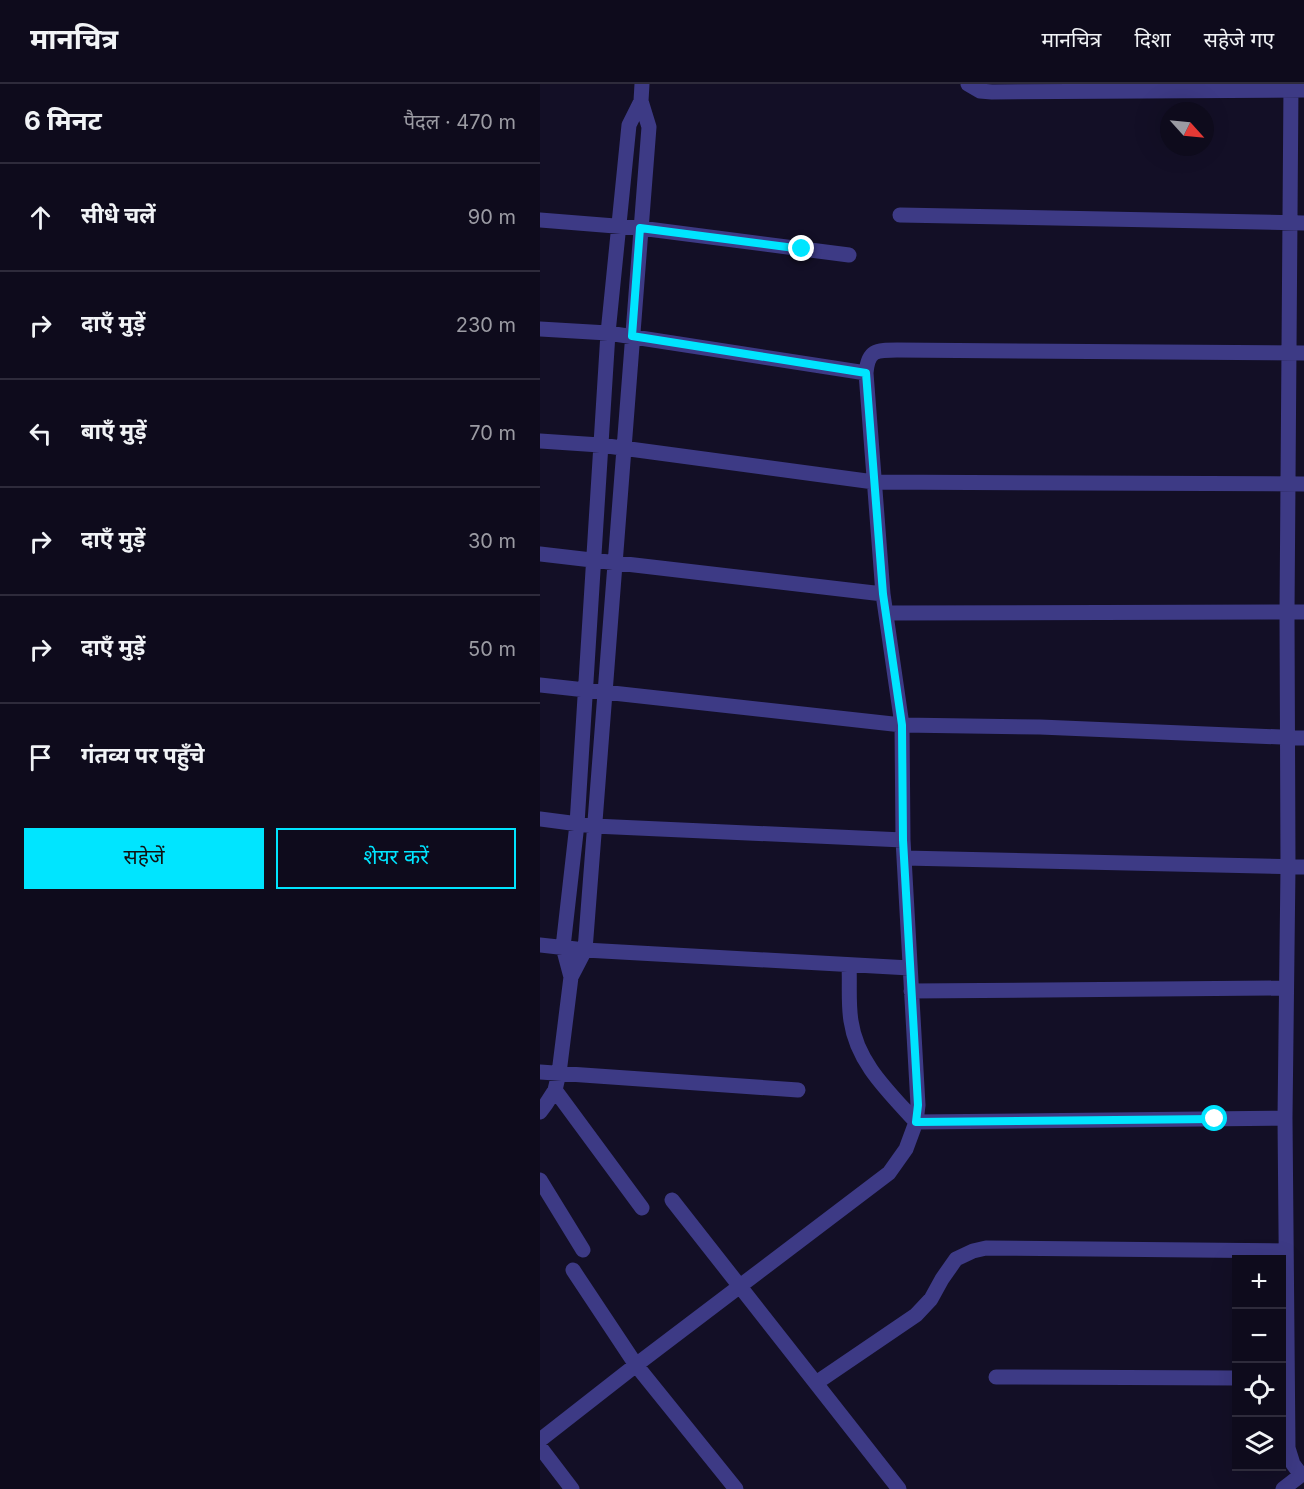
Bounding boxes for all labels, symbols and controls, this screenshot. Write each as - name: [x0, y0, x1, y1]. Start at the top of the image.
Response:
- text: मानचित्र: [30, 22, 118, 56]
- text: मानचित्र: [1041, 27, 1101, 52]
- text: दिशा: [1134, 27, 1171, 52]
- text: सहेजे गए: [1204, 27, 1274, 52]
- north arrow: [1160, 102, 1214, 156]
- text: 6 मिनट: [24, 105, 102, 136]
- text: पैदल · 470 m: [404, 110, 516, 134]
- icon: ahead: [24, 201, 57, 234]
- text: सीधे चलें: [81, 202, 156, 228]
- text: 90 m: [468, 205, 516, 229]
- route end: [788, 235, 814, 261]
- icon: right: [24, 309, 57, 342]
- text: दाएँ मुड़ें: [81, 310, 145, 336]
- text: 230 m: [456, 313, 516, 337]
- icon: left: [24, 417, 57, 450]
- text: बाएँ मुड़ें: [81, 418, 147, 444]
- text: 70 m: [469, 421, 516, 445]
- icon: right: [24, 525, 57, 558]
- text: दाएँ मुड़ें: [81, 526, 145, 552]
- text: 30 m: [468, 529, 516, 553]
- icon: right: [24, 633, 57, 666]
- text: दाएँ मुड़ें: [81, 634, 145, 660]
- text: 50 m: [468, 637, 516, 661]
- icon: arrive: [24, 741, 57, 774]
- text: गंतव्य पर पहुँचे: [81, 742, 205, 768]
- button: सहेजें: [24, 828, 264, 889]
- button: शेयर करें: [276, 828, 516, 889]
- route start: [1201, 1105, 1227, 1131]
- map controls: [1232, 1255, 1286, 1471]
- button: +: [1232, 1255, 1286, 1309]
- button: −: [1232, 1309, 1286, 1363]
- button: locate: [1232, 1363, 1286, 1417]
- button: layers: [1232, 1417, 1286, 1471]

